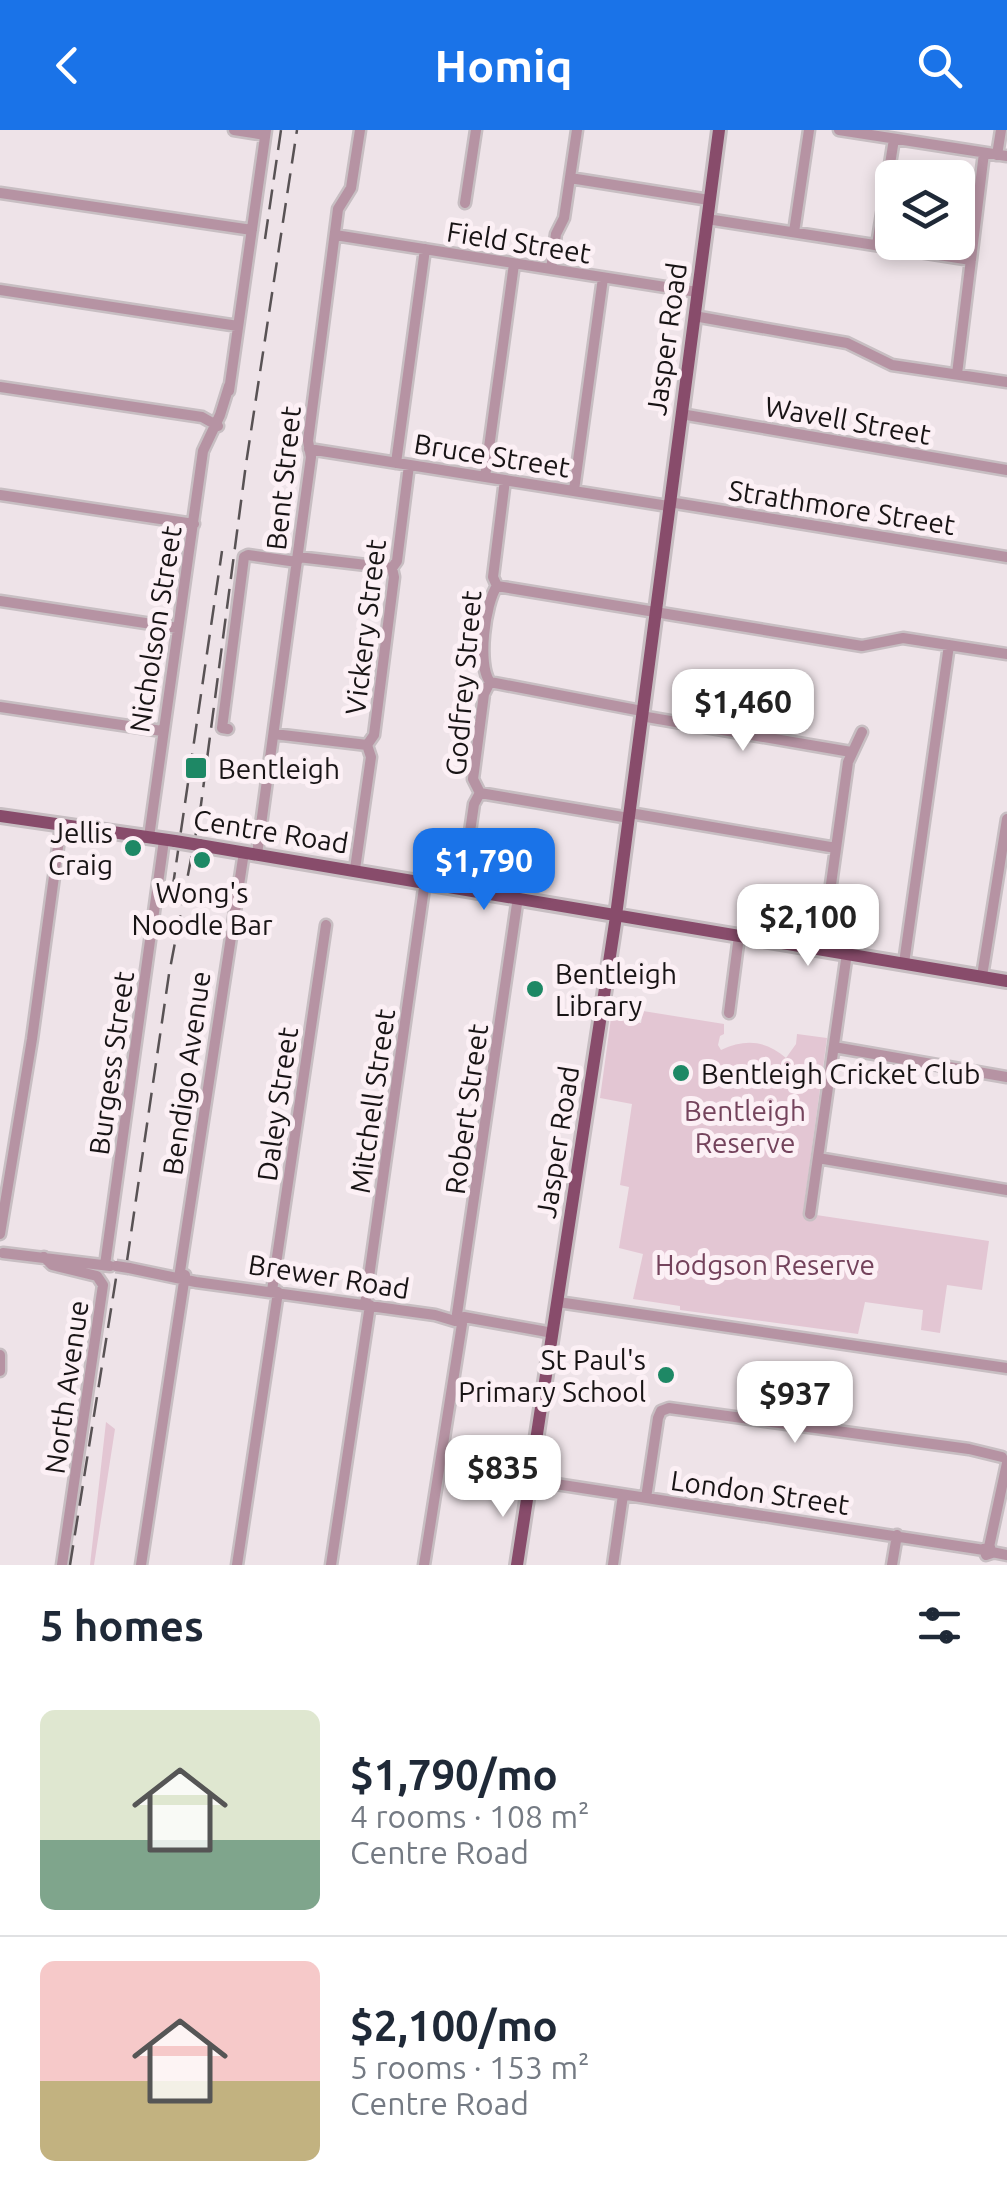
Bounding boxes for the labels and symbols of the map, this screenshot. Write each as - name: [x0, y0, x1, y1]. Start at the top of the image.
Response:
- street label: Field Street: [445, 215, 593, 269]
- street label: Jasper Road: [640, 261, 692, 417]
- street label: Wavell Street: [763, 390, 933, 450]
- street label: Bent Street: [260, 404, 306, 552]
- street label: Bruce Street: [412, 427, 572, 483]
- street label: Strathmore Street: [727, 474, 957, 540]
- street label: Nicholson Street: [123, 524, 187, 734]
- street label: Vickery Street: [339, 537, 391, 717]
- street label: Godfrey Street: [439, 589, 487, 777]
- pin: $1,460: [662, 669, 824, 754]
- place label: Bentleigh: [218, 753, 340, 784]
- marker: Bentleigh: [183, 755, 209, 781]
- street label: Centre Road: [191, 803, 351, 859]
- place label: Jellis Craig: [48, 817, 113, 880]
- pin: $1,790: [403, 828, 565, 913]
- marker: Jellis Craig: [122, 837, 144, 859]
- marker: Wong's Noodle Bar: [191, 849, 213, 871]
- place label: Wong's Noodle Bar: [131, 877, 273, 940]
- pin: $2,100: [727, 884, 889, 969]
- place label: Bentleigh Library: [555, 958, 677, 1021]
- street label: Burgess Street: [83, 969, 139, 1157]
- street label: Bendigo Avenue: [156, 969, 216, 1177]
- marker: Bentleigh Library: [524, 978, 546, 1000]
- street label: Mitchell Street: [344, 1007, 400, 1195]
- street label: Robert Street: [439, 1022, 493, 1196]
- street label: Daley Street: [251, 1025, 303, 1183]
- place label: Bentleigh Cricket Club: [701, 1058, 980, 1089]
- marker: Bentleigh Cricket Club: [670, 1062, 692, 1084]
- street label: Jasper Road: [530, 1064, 584, 1220]
- park label: Bentleigh Reserve: [684, 1095, 806, 1158]
- street label: Brewer Road: [246, 1248, 412, 1304]
- park label: Hodgson Reserve: [655, 1249, 875, 1280]
- street label: North Avenue: [38, 1298, 94, 1476]
- place label: St Paul's Primary School: [458, 1344, 646, 1407]
- pin: $937: [736, 1361, 854, 1446]
- marker: St Paul's Primary School: [655, 1364, 677, 1386]
- pin: $835: [444, 1435, 562, 1520]
- street label: London Street: [669, 1464, 851, 1520]

